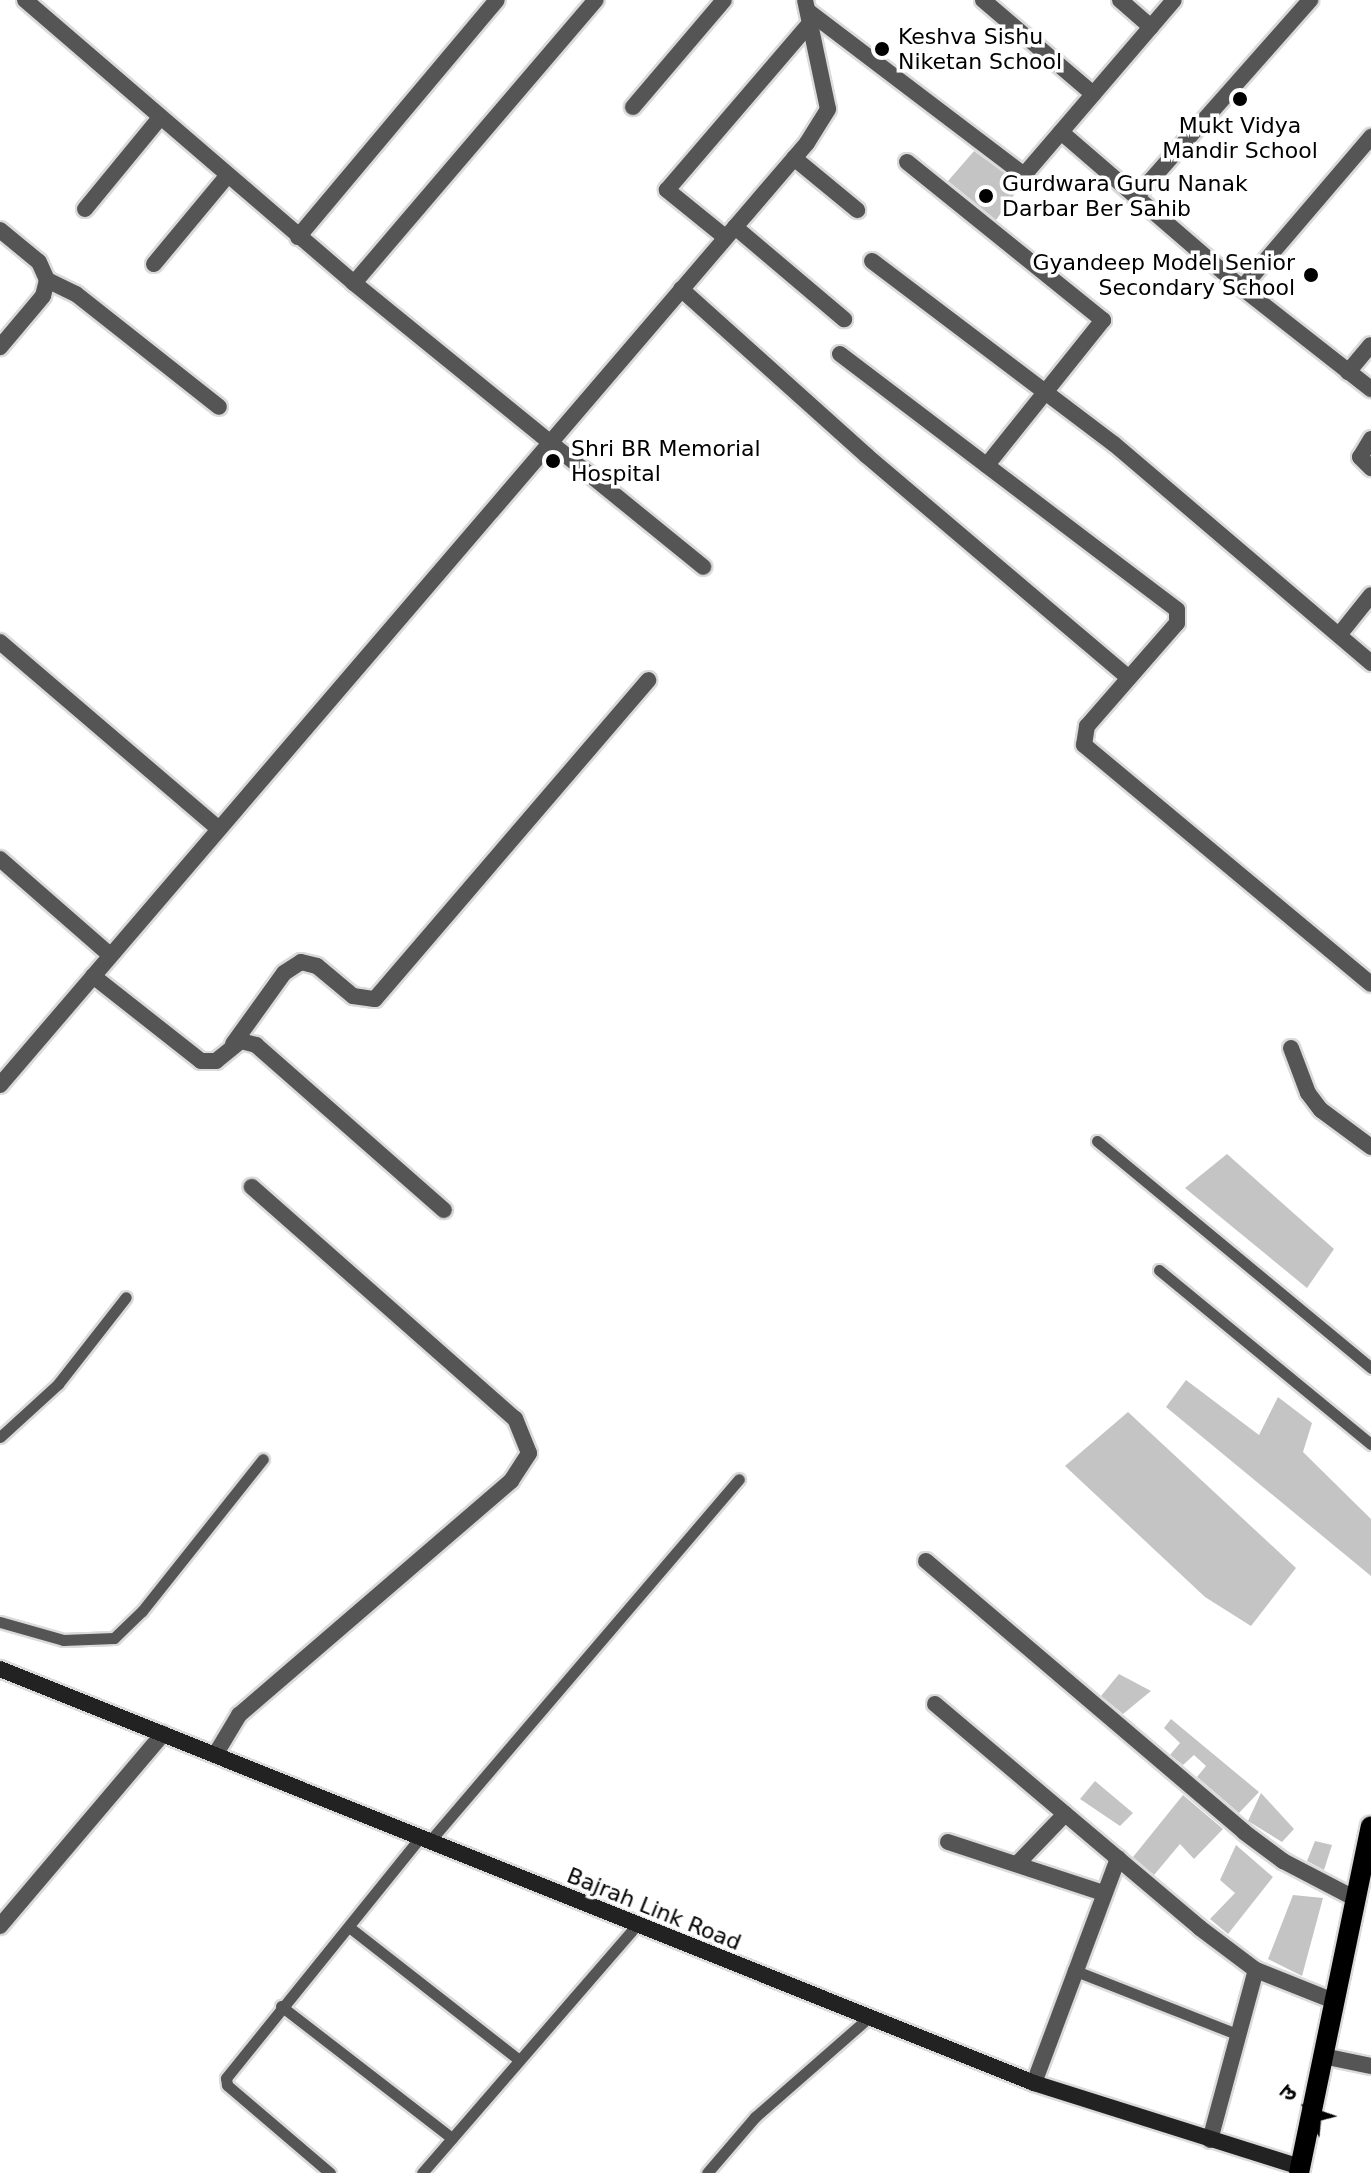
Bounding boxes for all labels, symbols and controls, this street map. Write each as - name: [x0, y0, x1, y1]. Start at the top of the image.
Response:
- place label: Keshva Sishu Niketan School: [898, 23, 1062, 74]
- marker: Keshva Sishu Niketan School: [873, 40, 891, 58]
- marker: Mukt Vidya Mandir School: [1231, 90, 1249, 108]
- place label: Mukt Vidya Mandir School: [1162, 112, 1318, 164]
- place label: Gurdwara Guru Nanak Darbar Ber Sahib: [1002, 170, 1248, 222]
- marker: Gurdwara Guru Nanak Darbar Ber Sahib: [977, 187, 995, 205]
- place label: Gyandeep Model Senior Secondary School: [1032, 249, 1295, 300]
- marker: Gyandeep Model Senior Secondary School: [1302, 266, 1320, 284]
- place label: Shri BR Memorial Hospital: [571, 435, 761, 486]
- marker: Shri BR Memorial Hospital: [542, 450, 564, 472]
- street label: Bajrah Link Road: [563, 1862, 745, 1956]
- north arrow: [1267, 2069, 1347, 2149]
- text: उ: [1275, 2080, 1302, 2106]

